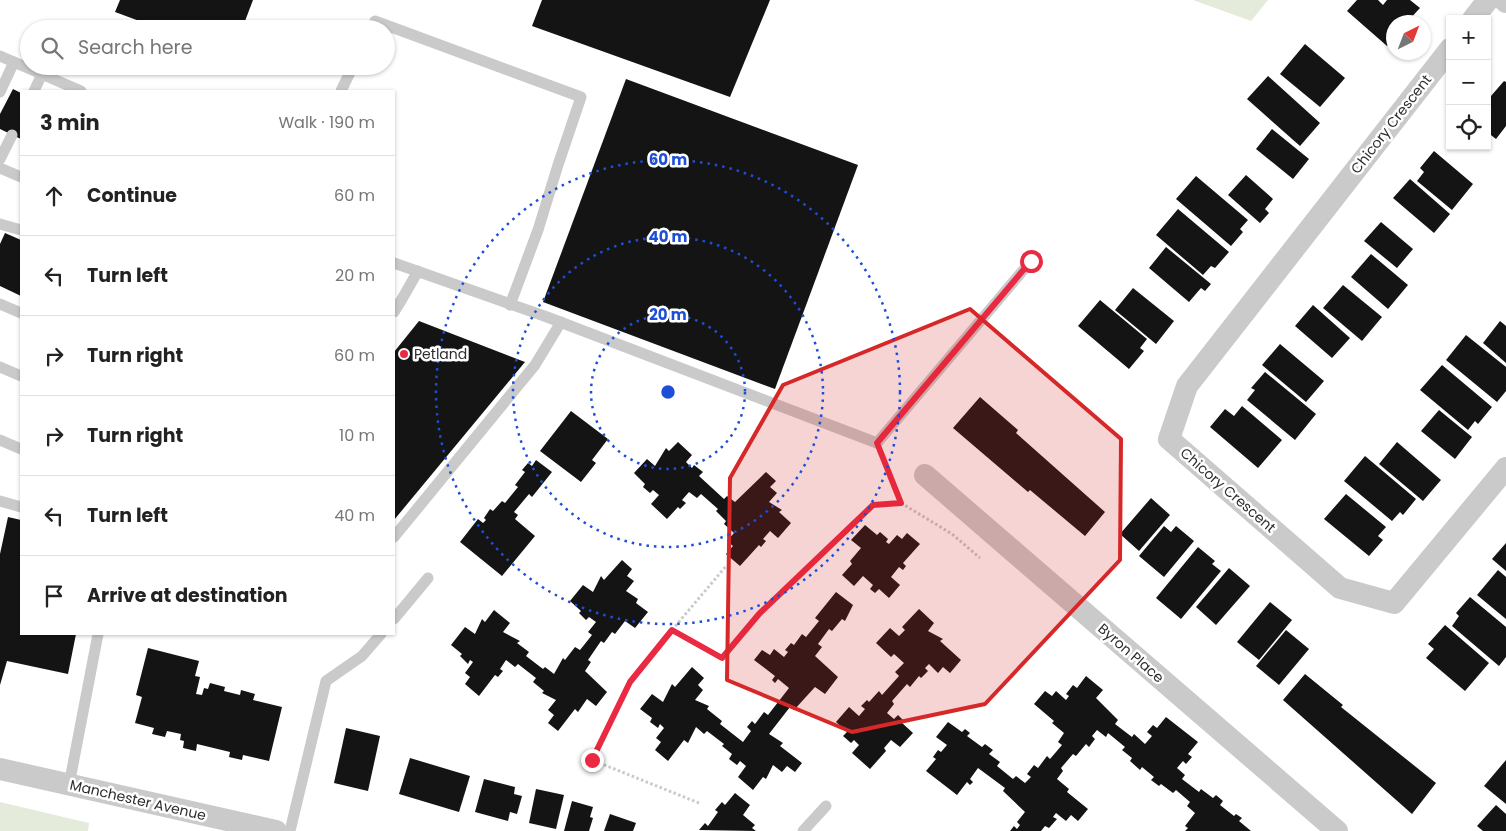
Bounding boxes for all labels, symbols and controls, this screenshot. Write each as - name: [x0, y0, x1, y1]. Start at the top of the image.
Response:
- north arrow: [1386, 15, 1431, 60]
- map controls: [1446, 15, 1491, 150]
- button: +: [1446, 15, 1491, 60]
- search box: [20, 20, 395, 75]
- icon: search: [38, 34, 66, 62]
- text: Search here: [78, 34, 192, 61]
- button: −: [1446, 60, 1491, 105]
- street label: Chicory Crescent: [1346, 70, 1436, 178]
- button: locate: [1446, 105, 1491, 150]
- text: 3 min: [40, 108, 100, 137]
- text: Walk · 190 m: [278, 111, 375, 134]
- text: 60 m: [649, 149, 687, 170]
- icon: ahead: [40, 182, 68, 210]
- text: Continue: [87, 182, 177, 209]
- text: 60 m: [334, 184, 375, 207]
- text: 40 m: [648, 226, 688, 247]
- route start: [1020, 250, 1043, 273]
- icon: left: [40, 262, 68, 290]
- text: Turn left: [87, 262, 168, 289]
- text: 20 m: [335, 264, 375, 287]
- text: 20 m: [649, 304, 687, 325]
- icon: right: [40, 342, 68, 370]
- text: Turn right: [87, 342, 183, 369]
- text: 60 m: [334, 344, 375, 367]
- place label: Petland: [414, 344, 467, 364]
- marker: Petland: [398, 348, 410, 360]
- centre of rings: [659, 383, 677, 401]
- icon: right: [40, 422, 68, 450]
- text: Turn right: [87, 422, 183, 449]
- text: 10 m: [339, 424, 375, 447]
- street label: Chicory Crescent: [1176, 443, 1280, 537]
- icon: left: [40, 502, 68, 530]
- text: Turn left: [87, 502, 168, 529]
- text: 40 m: [334, 504, 375, 527]
- icon: arrive: [40, 582, 68, 610]
- text: Arrive at destination: [87, 582, 288, 609]
- street label: Byron Place: [1094, 619, 1169, 687]
- route end: [581, 749, 604, 772]
- street label: Manchester Avenue: [68, 775, 208, 825]

